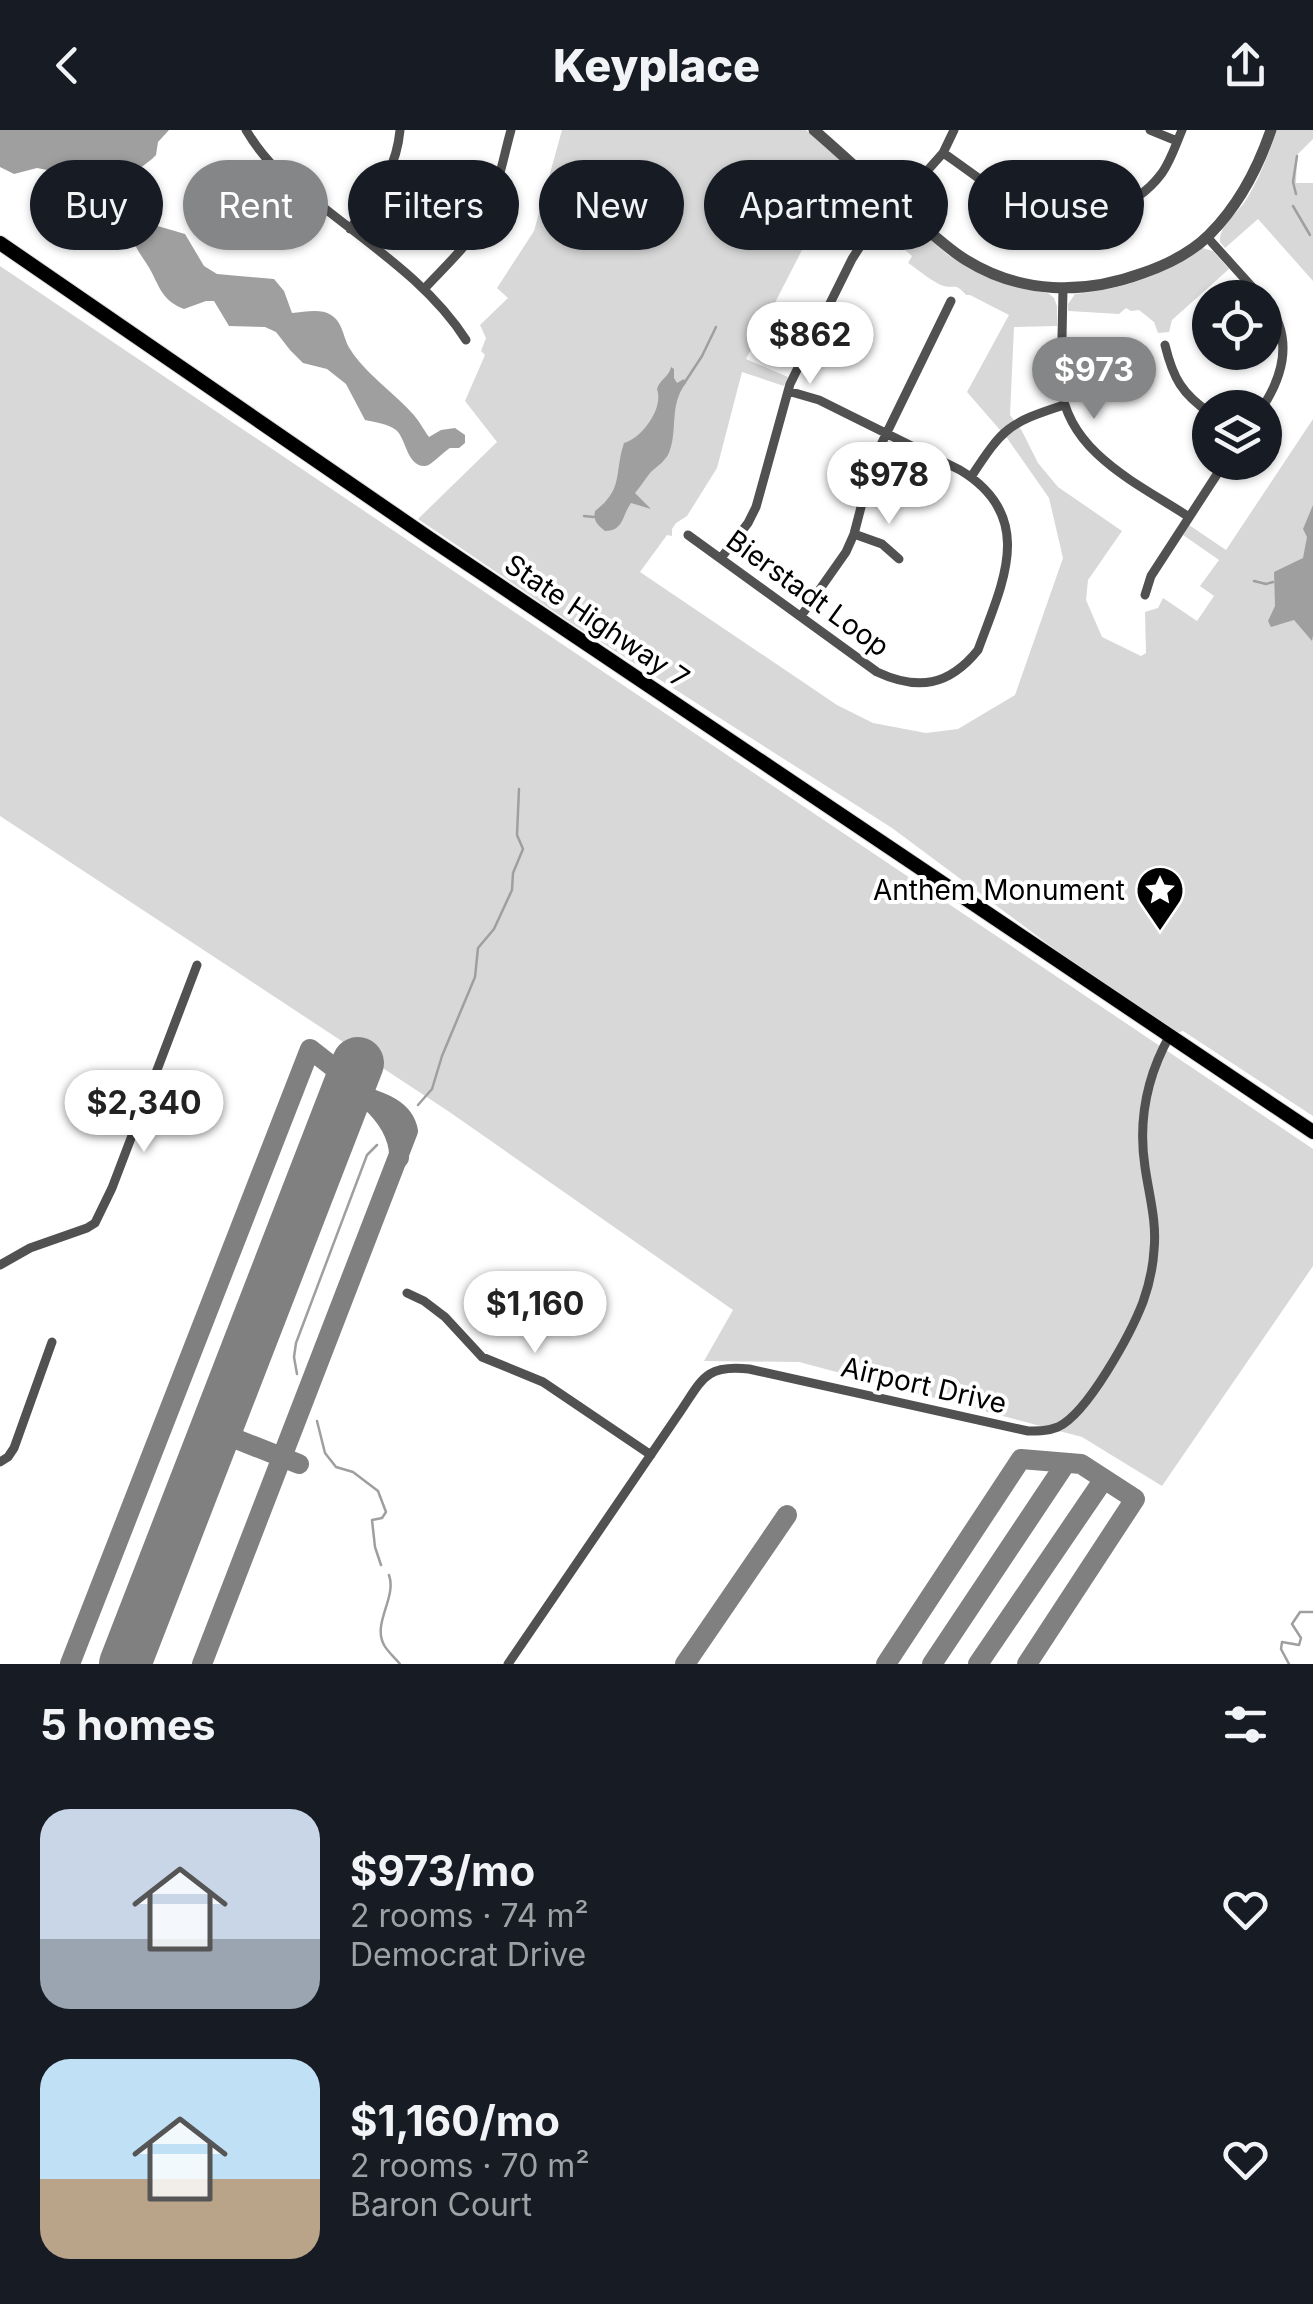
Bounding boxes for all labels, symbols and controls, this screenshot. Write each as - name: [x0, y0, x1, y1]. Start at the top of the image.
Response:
- icon: back: [40, 38, 95, 93]
- text: Keyplace: [553, 38, 760, 93]
- icon: share: [1218, 38, 1273, 93]
- chip: Buy: [30, 160, 163, 250]
- chip: Rent: [183, 160, 328, 250]
- chip: Filters: [348, 160, 519, 250]
- chip: New: [539, 160, 684, 250]
- chip: Apartment: [704, 160, 948, 250]
- chip: House: [968, 160, 1144, 250]
- map controls: [1192, 280, 1282, 480]
- button: locate: [1192, 280, 1282, 370]
- pin: $862: [751, 302, 869, 387]
- text: $862: [769, 315, 851, 354]
- pin: $973: [1035, 337, 1153, 422]
- text: $973: [1054, 350, 1134, 389]
- button: layers: [1192, 390, 1282, 480]
- pin: $978: [830, 442, 948, 527]
- text: $978: [849, 455, 929, 494]
- street label: Bierstadt Loop: [720, 523, 896, 663]
- street label: State Highway 7: [498, 547, 696, 695]
- place icon: Anthem Monument: [1134, 864, 1186, 932]
- place label: Anthem Monument: [873, 873, 1125, 907]
- pin: $2,340: [63, 1070, 225, 1155]
- text: $2,340: [87, 1083, 201, 1122]
- pin: $1,160: [454, 1271, 616, 1356]
- text: $1,160: [486, 1284, 584, 1323]
- street label: Airport Drive: [838, 1349, 1010, 1421]
- icon: filters: [1218, 1697, 1273, 1752]
- text: 5 homes: [40, 1699, 216, 1750]
- text: $973/mo: [350, 1845, 535, 1896]
- icon: home: [120, 1849, 240, 1969]
- icon: heart: [1218, 1882, 1273, 1937]
- text: 2 rooms · 74 m²: [350, 1896, 589, 1935]
- text: Democrat Drive: [350, 1935, 586, 1974]
- text: $1,160/mo: [350, 2095, 560, 2146]
- icon: home: [120, 2099, 240, 2219]
- icon: heart: [1218, 2132, 1273, 2187]
- text: 2 rooms · 70 m²: [350, 2146, 590, 2185]
- text: Baron Court: [350, 2185, 532, 2224]

